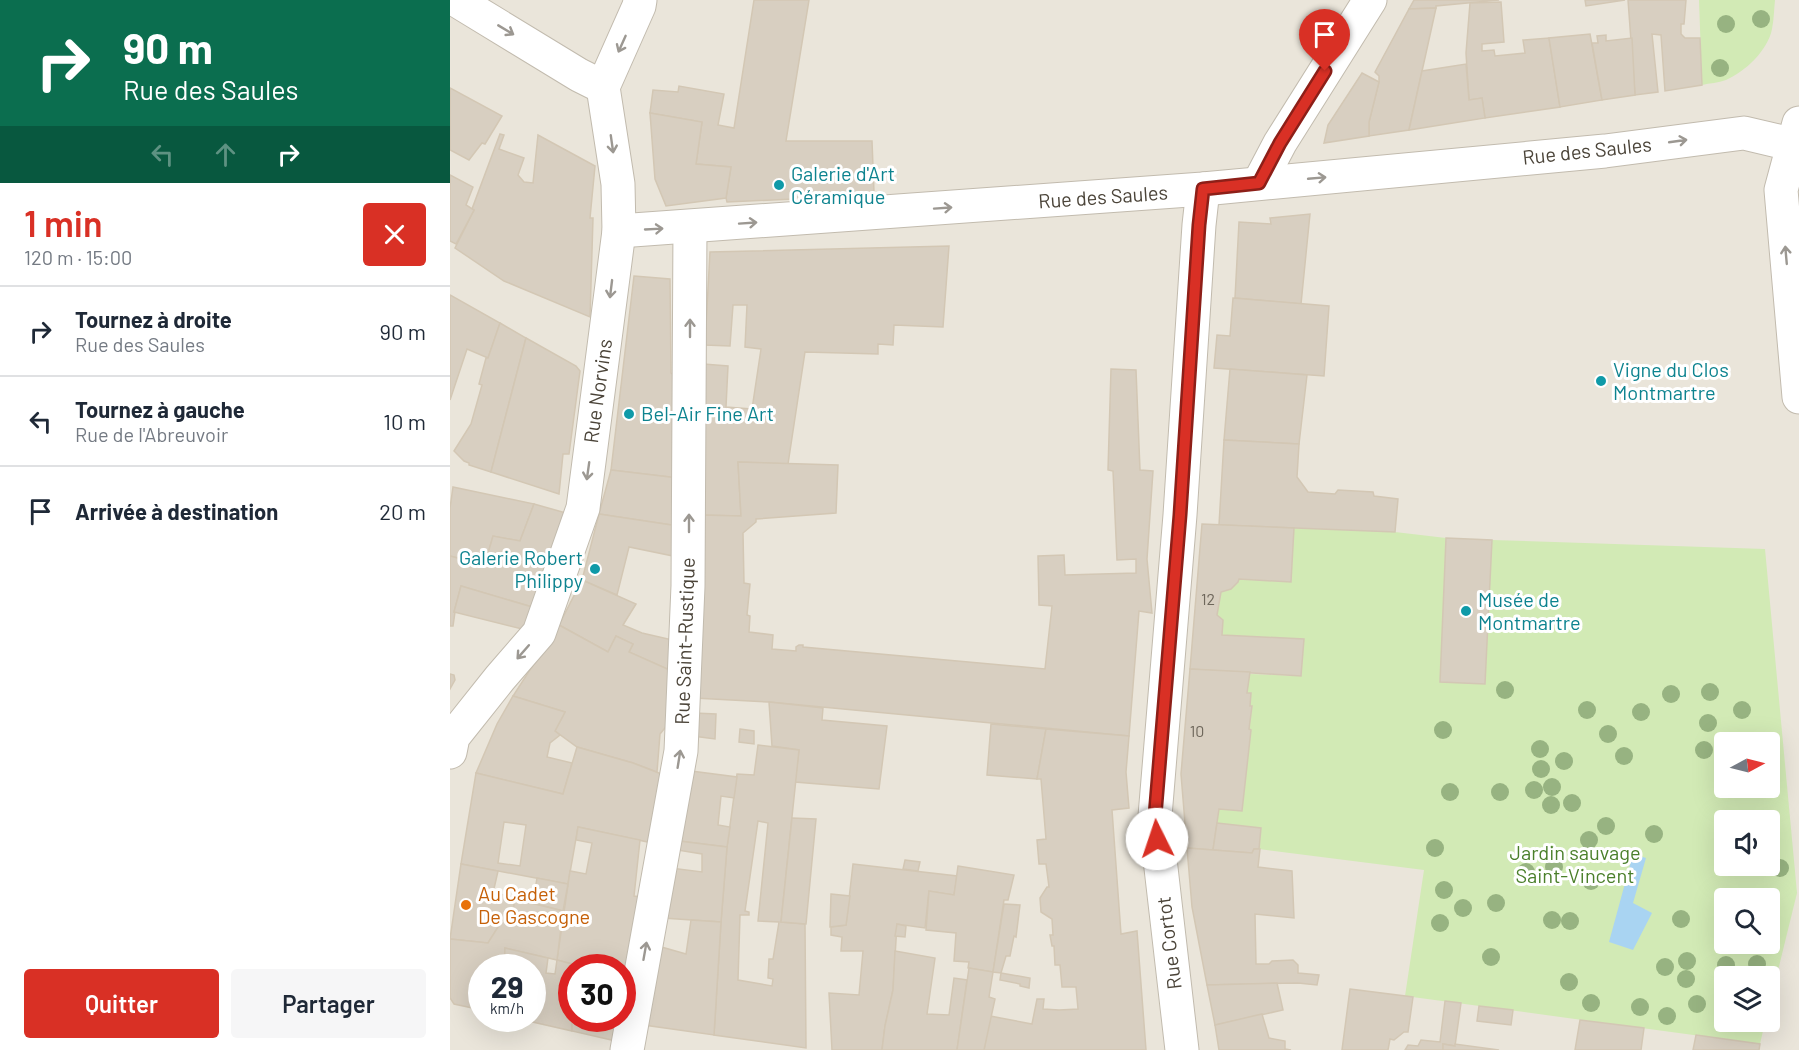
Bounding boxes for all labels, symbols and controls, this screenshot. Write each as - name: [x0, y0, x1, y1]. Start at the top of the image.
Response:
- pin: [1299, 9, 1350, 71]
- icon: arrive: [1308, 18, 1341, 51]
- text: 90 m: [123, 22, 213, 72]
- icon: right: [24, 24, 102, 102]
- one-way arrow: [497, 25, 514, 37]
- one-way arrow: [616, 34, 627, 52]
- text: Rue des Saules: [123, 73, 298, 105]
- street label: Rue des Saules: [1521, 131, 1653, 169]
- one-way arrow: [607, 134, 618, 154]
- one-way arrow: [1668, 136, 1688, 147]
- icon: left: [146, 138, 179, 171]
- icon: ahead: [209, 138, 242, 171]
- icon: right: [272, 138, 305, 171]
- place label: Galerie d'Art Céramique: [791, 161, 895, 208]
- one-way arrow: [1307, 172, 1327, 183]
- marker: Galerie d'Art Céramique: [772, 178, 786, 192]
- street label: Rue des Saules: [1037, 180, 1169, 213]
- text: 1 min: [24, 201, 103, 244]
- button: close: [363, 203, 426, 266]
- one-way arrow: [932, 203, 952, 214]
- one-way arrow: [738, 217, 758, 228]
- one-way arrow: [644, 223, 664, 234]
- text: 120 m · 15:00: [24, 245, 132, 269]
- one-way arrow: [1781, 246, 1792, 266]
- one-way arrow: [606, 279, 617, 299]
- text: Tournez à droite: [75, 306, 232, 332]
- icon: right: [24, 315, 57, 348]
- text: 90 m: [380, 318, 426, 344]
- one-way arrow: [684, 318, 695, 338]
- text: Rue des Saules: [75, 332, 205, 356]
- street label: Rue Norvins: [578, 337, 616, 444]
- place label: Vigne du Clos Montmartre: [1613, 357, 1729, 404]
- marker: Vigne du Clos Montmartre: [1594, 374, 1608, 388]
- text: Tournez à gauche: [75, 396, 245, 422]
- place label: Bel-Air Fine Art: [641, 401, 774, 425]
- icon: left: [24, 405, 57, 438]
- marker: Bel-Air Fine Art: [622, 407, 636, 421]
- text: 10 m: [383, 408, 426, 434]
- text: Rue de l'Abreuvoir: [75, 422, 228, 446]
- one-way arrow: [582, 460, 593, 480]
- icon: arrive: [24, 495, 57, 528]
- text: Arrivée à destination: [75, 498, 278, 524]
- text: 20 m: [379, 498, 426, 524]
- one-way arrow: [683, 513, 694, 533]
- place label: Galerie Robert Philippy: [459, 545, 583, 592]
- street label: Rue Saint-Rustique: [669, 557, 699, 725]
- marker: Galerie Robert Philippy: [588, 562, 602, 576]
- place label: Musée de Montmartre: [1478, 587, 1581, 634]
- house number: 12: [1201, 589, 1215, 608]
- marker: Musée de Montmartre: [1459, 604, 1473, 618]
- one-way arrow: [516, 644, 530, 659]
- house number: 10: [1190, 721, 1204, 740]
- north arrow: [1714, 732, 1780, 798]
- map controls: [1714, 732, 1780, 1032]
- one-way arrow: [674, 750, 685, 770]
- position arrow: [1125, 807, 1189, 871]
- button: sound: [1714, 810, 1780, 876]
- park label: Jardin sauvage Saint-Vincent: [1509, 840, 1641, 887]
- place label: Au Cadet De Gascogne: [478, 881, 590, 928]
- button: search: [1714, 888, 1780, 954]
- street label: Rue Cortot: [1150, 895, 1186, 991]
- marker: Au Cadet De Gascogne: [459, 898, 473, 912]
- one-way arrow: [639, 942, 650, 961]
- speed limit sign: 30: [558, 954, 636, 1032]
- button: layers: [1714, 966, 1780, 1032]
- text: 29: [491, 968, 523, 1004]
- button: Quitter: [24, 969, 219, 1038]
- button: Partager: [231, 969, 426, 1038]
- text: km/h: [490, 999, 524, 1017]

